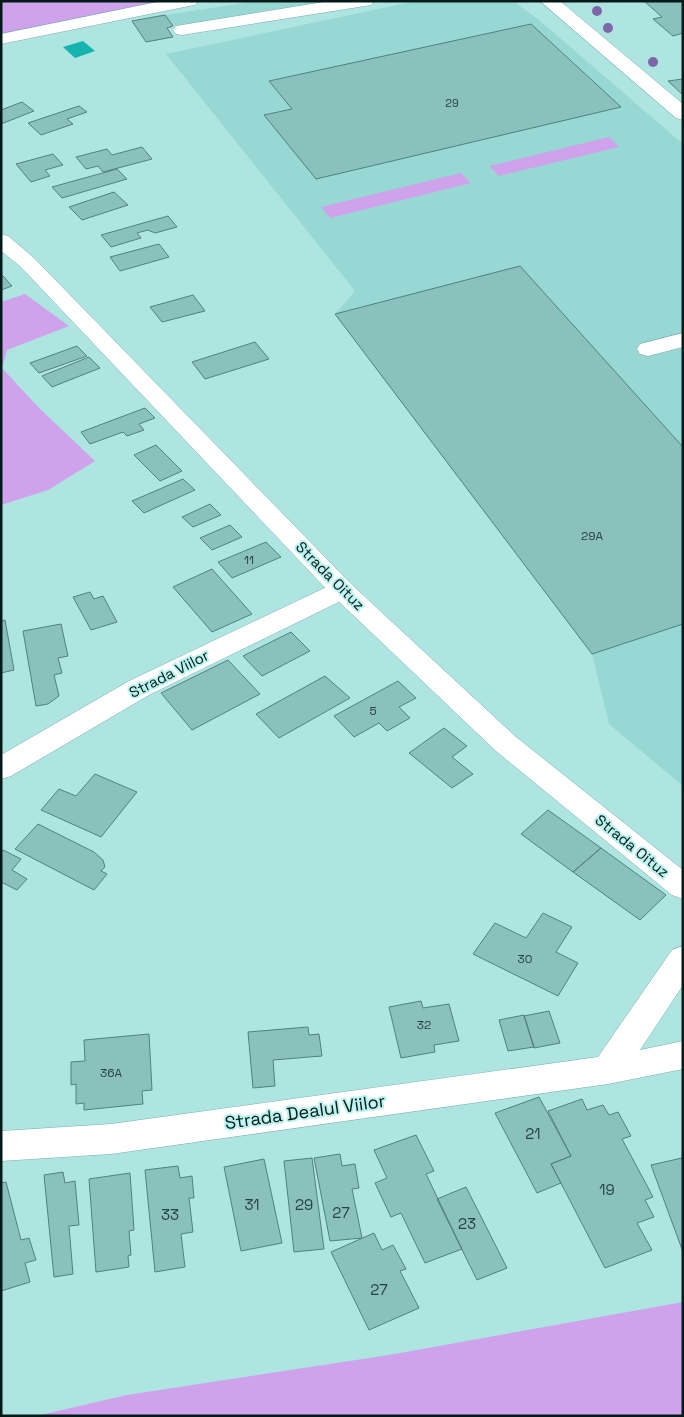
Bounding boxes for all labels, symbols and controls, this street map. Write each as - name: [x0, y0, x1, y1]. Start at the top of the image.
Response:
- house number: 29: [445, 96, 459, 110]
- house number: 29A: [581, 528, 603, 544]
- street label: Strada Oituz: [292, 537, 369, 614]
- house number: 11: [244, 552, 254, 568]
- street label: Strada Viilor: [126, 645, 212, 702]
- house number: 5: [369, 703, 377, 719]
- street label: Strada Oituz: [591, 810, 673, 881]
- house number: 30: [518, 951, 532, 967]
- house number: 32: [417, 1017, 431, 1033]
- house number: 36A: [100, 1065, 123, 1081]
- street label: Strada Dealul Viilor: [223, 1089, 387, 1134]
- house number: 21: [525, 1124, 541, 1143]
- house number: 19: [599, 1180, 615, 1199]
- house number: 31: [244, 1195, 260, 1214]
- house number: 29: [295, 1195, 313, 1214]
- house number: 27: [332, 1203, 350, 1222]
- house number: 33: [161, 1205, 179, 1224]
- house number: 23: [458, 1214, 476, 1233]
- house number: 27: [370, 1280, 388, 1299]

